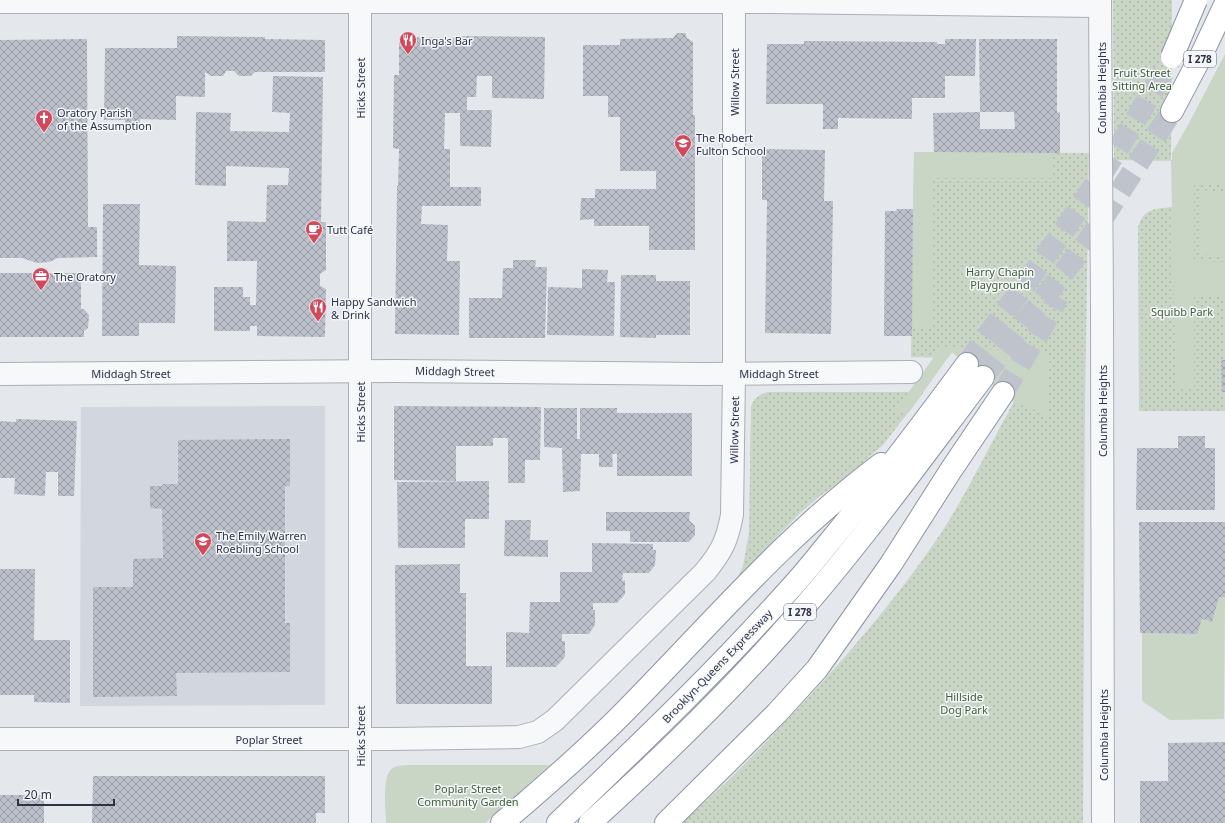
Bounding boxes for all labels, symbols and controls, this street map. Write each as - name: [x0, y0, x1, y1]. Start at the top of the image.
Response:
- restaurant icon: Inga's Bar: [398, 30, 418, 55]
- place label: Inga's Bar: [421, 33, 473, 48]
- street label: Columbia Heights: [1094, 42, 1109, 134]
- street label: Willow Street: [727, 48, 742, 116]
- road number: I 278: [1184, 51, 1216, 67]
- street label: Hicks Street: [353, 57, 368, 118]
- park label: Fruit Street Sitting Area: [1112, 65, 1172, 93]
- place label: Oratory Parish of the Assumption: [57, 105, 152, 133]
- church icon: Oratory Parish of the Assumption: [34, 108, 54, 133]
- place label: The Robert Fulton School: [696, 130, 766, 158]
- school or university icon: The Robert Fulton School: [673, 133, 693, 158]
- cafe icon: Tutt Café: [304, 219, 324, 244]
- place label: Tutt Café: [327, 222, 373, 237]
- park label: Harry Chapin Playground: [966, 264, 1034, 292]
- office icon: The Oratory: [31, 266, 51, 291]
- place label: The Oratory: [54, 269, 116, 284]
- place label: Happy Sandwich & Drink: [331, 294, 416, 322]
- restaurant icon: Happy Sandwich & Drink: [308, 297, 328, 322]
- park label: Squibb Park: [1151, 304, 1213, 319]
- street label: Middagh Street: [415, 363, 495, 379]
- street label: Columbia Heights: [1095, 365, 1110, 457]
- street label: Middagh Street: [91, 366, 171, 381]
- street label: Middagh Street: [739, 366, 819, 381]
- street label: Hicks Street: [353, 381, 368, 442]
- street label: Willow Street: [726, 396, 742, 464]
- place label: The Emily Warren Roebling School: [216, 528, 307, 556]
- school or university icon: The Emily Warren Roebling School: [193, 531, 213, 556]
- road number: I 278: [784, 604, 816, 620]
- street label: Brooklyn-Queens Expressway: [659, 606, 776, 726]
- park label: Hillside Dog Park: [940, 689, 988, 717]
- street label: Columbia Heights: [1096, 689, 1111, 781]
- street label: Hicks Street: [353, 705, 368, 766]
- street label: Poplar Street: [235, 732, 303, 747]
- scale bar: [18, 781, 114, 807]
- park label: Poplar Street Community Garden: [417, 781, 519, 809]
- text: 20 m: [24, 786, 52, 803]

